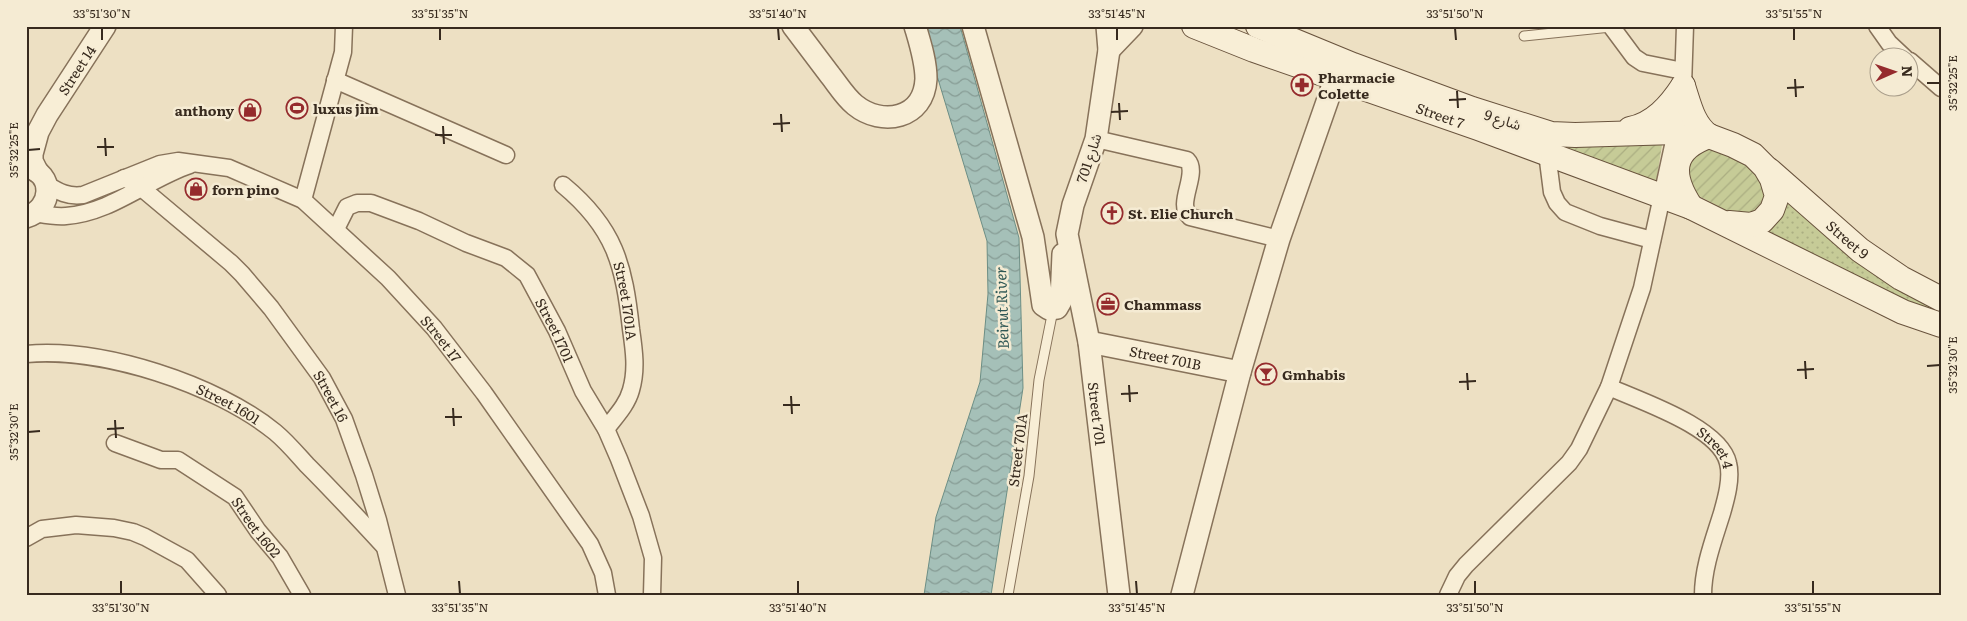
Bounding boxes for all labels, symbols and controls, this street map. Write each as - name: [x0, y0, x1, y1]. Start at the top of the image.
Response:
- text: 33°51'30"N: [73, 4, 131, 22]
- text: 33°51'35"N: [411, 4, 469, 22]
- text: 33°51'40"N: [749, 4, 807, 22]
- text: 33°51'45"N: [1088, 4, 1146, 22]
- text: 33°51'50"N: [1426, 4, 1484, 22]
- text: 33°51'55"N: [1766, 4, 1822, 22]
- street label: Street 14: [53, 41, 100, 99]
- north arrow: [1870, 48, 1920, 98]
- text: 35°32'25"E: [1943, 55, 1961, 111]
- text: N: [1898, 65, 1918, 78]
- place label: Pharmacie Colette: [1318, 67, 1395, 103]
- pharmacy icon: Pharmacie Colette: [1290, 73, 1314, 97]
- sports icon: luxus jim: [285, 96, 309, 120]
- street label: Street 7: [1413, 97, 1467, 133]
- shop icon: anthony: [238, 98, 262, 122]
- place label: luxus jim: [313, 98, 379, 118]
- place label: anthony: [175, 100, 234, 120]
- street label: شارع 9: [1481, 104, 1524, 136]
- text: 35°32'25"E: [4, 122, 22, 178]
- street label: شارع 701: [1071, 131, 1107, 186]
- shop icon: forn pino: [184, 177, 208, 201]
- place label: forn pino: [212, 179, 279, 199]
- church icon: St. Elie Church: [1100, 201, 1124, 225]
- place label: St. Elie Church: [1128, 203, 1234, 223]
- street label: Street 9: [1822, 215, 1873, 263]
- street label: Street 1701A: [609, 259, 643, 342]
- water label: Beirut River: [988, 266, 1014, 350]
- office icon: Chammass: [1096, 292, 1120, 316]
- street label: Street 1701: [531, 294, 579, 365]
- place label: Chammass: [1124, 294, 1201, 314]
- street label: Street 17: [417, 310, 467, 366]
- text: 35°32'30"E: [1943, 336, 1961, 394]
- street label: Street 701B: [1128, 340, 1203, 374]
- bar icon: Gmhabis: [1254, 362, 1278, 386]
- place label: Gmhabis: [1282, 364, 1345, 384]
- street label: Street 16: [309, 366, 354, 426]
- street label: Street 1601: [193, 378, 265, 429]
- street label: Street 701: [1084, 381, 1111, 447]
- text: 35°32'30"E: [4, 403, 22, 461]
- street label: Street 701A: [1003, 411, 1032, 488]
- street label: Street 4: [1693, 421, 1739, 471]
- street label: Street 1602: [228, 493, 286, 562]
- text: 33°51'30"N: [92, 598, 150, 616]
- text: 33°51'35"N: [431, 598, 489, 616]
- text: 33°51'40"N: [769, 598, 827, 616]
- text: 33°51'45"N: [1108, 598, 1166, 616]
- text: 33°51'50"N: [1446, 598, 1504, 616]
- text: 33°51'55"N: [1785, 598, 1841, 616]

